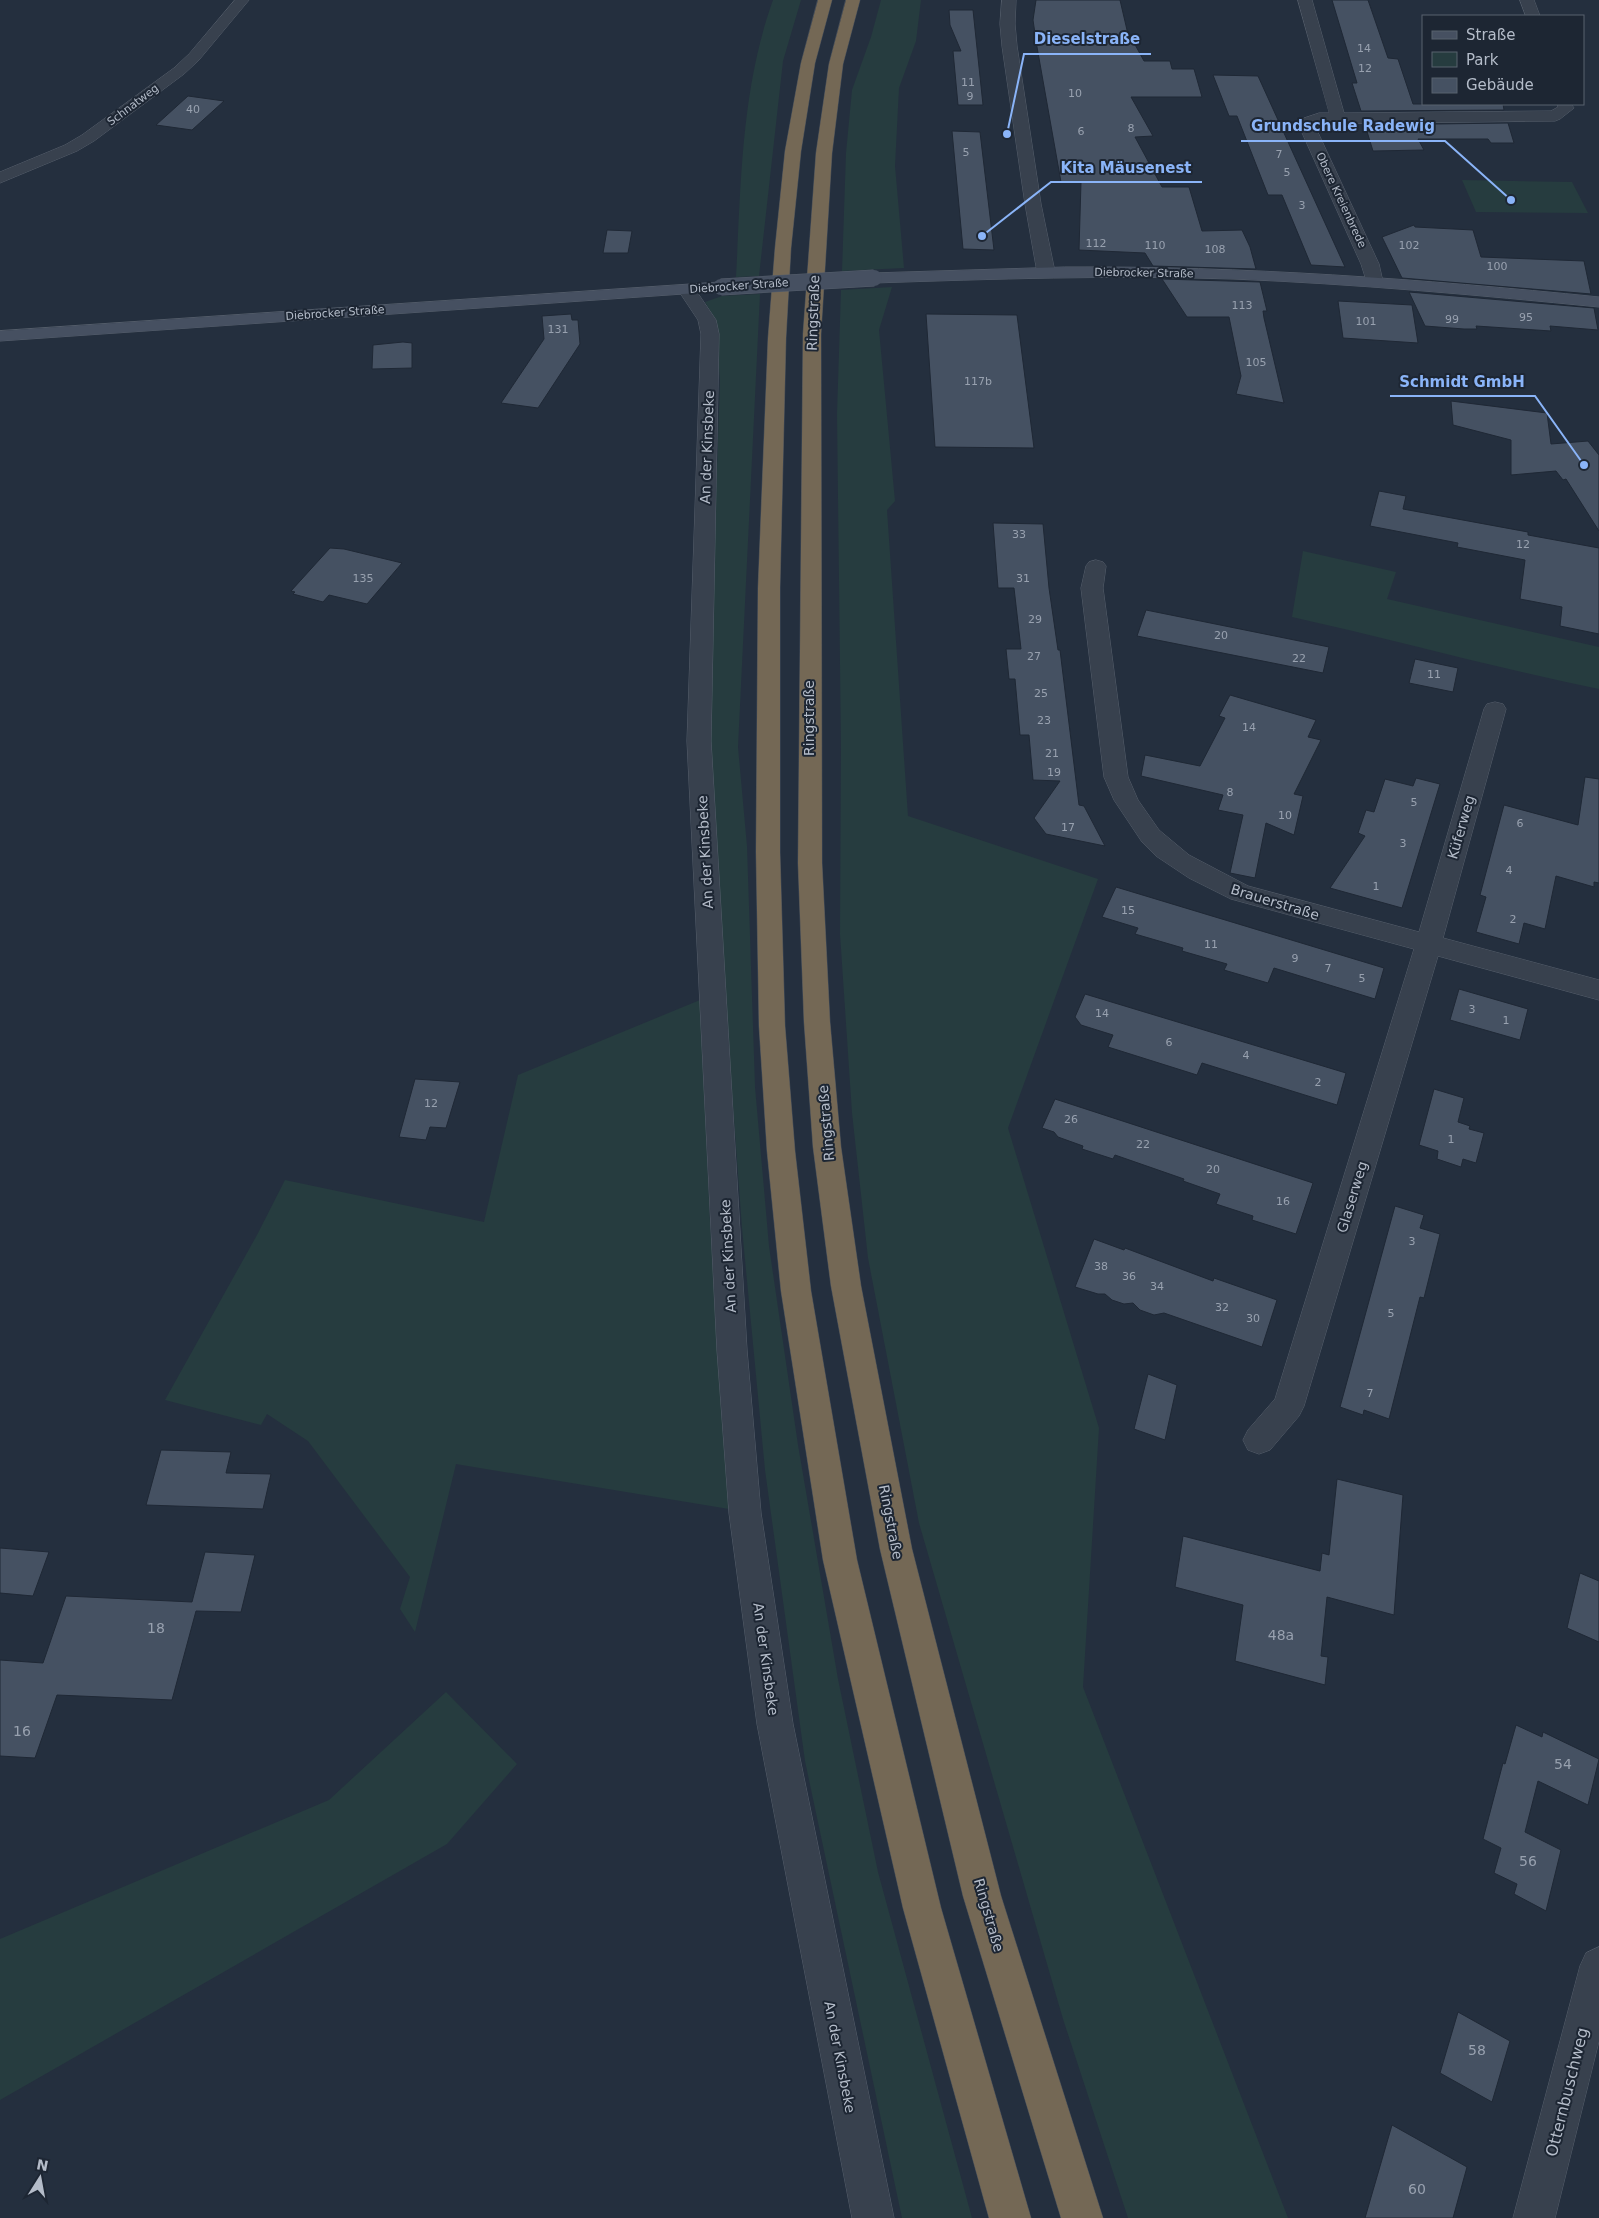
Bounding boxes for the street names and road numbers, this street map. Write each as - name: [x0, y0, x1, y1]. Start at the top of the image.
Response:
- street label: Schnatweg: [105, 82, 161, 128]
- street label: Obere Kreienbrede: [1313, 150, 1369, 250]
- street label: Diebrocker Straße: [1094, 266, 1194, 280]
- street label: Ringstraße: [804, 275, 822, 351]
- street label: Diebrocker Straße: [689, 276, 789, 296]
- street label: Diebrocker Straße: [285, 303, 385, 323]
- street label: An der Kinsbeke: [697, 390, 717, 504]
- street label: Ringstraße: [801, 680, 817, 756]
- street label: Küferweg: [1444, 793, 1478, 861]
- street label: An der Kinsbeke: [694, 795, 716, 909]
- street label: Brauerstraße: [1229, 881, 1321, 923]
- street label: Ringstraße: [815, 1084, 837, 1162]
- street label: Glaserweg: [1334, 1159, 1370, 1235]
- street label: An der Kinsbeke: [717, 1199, 739, 1313]
- street label: Ringstraße: [876, 1483, 906, 1561]
- street label: An der Kinsbeke: [750, 1602, 782, 1716]
- street label: Ringstraße: [971, 1876, 1007, 1954]
- street label: An der Kinsbeke: [821, 2000, 859, 2114]
- street label: Otternbuschweg: [1542, 2026, 1592, 2158]

